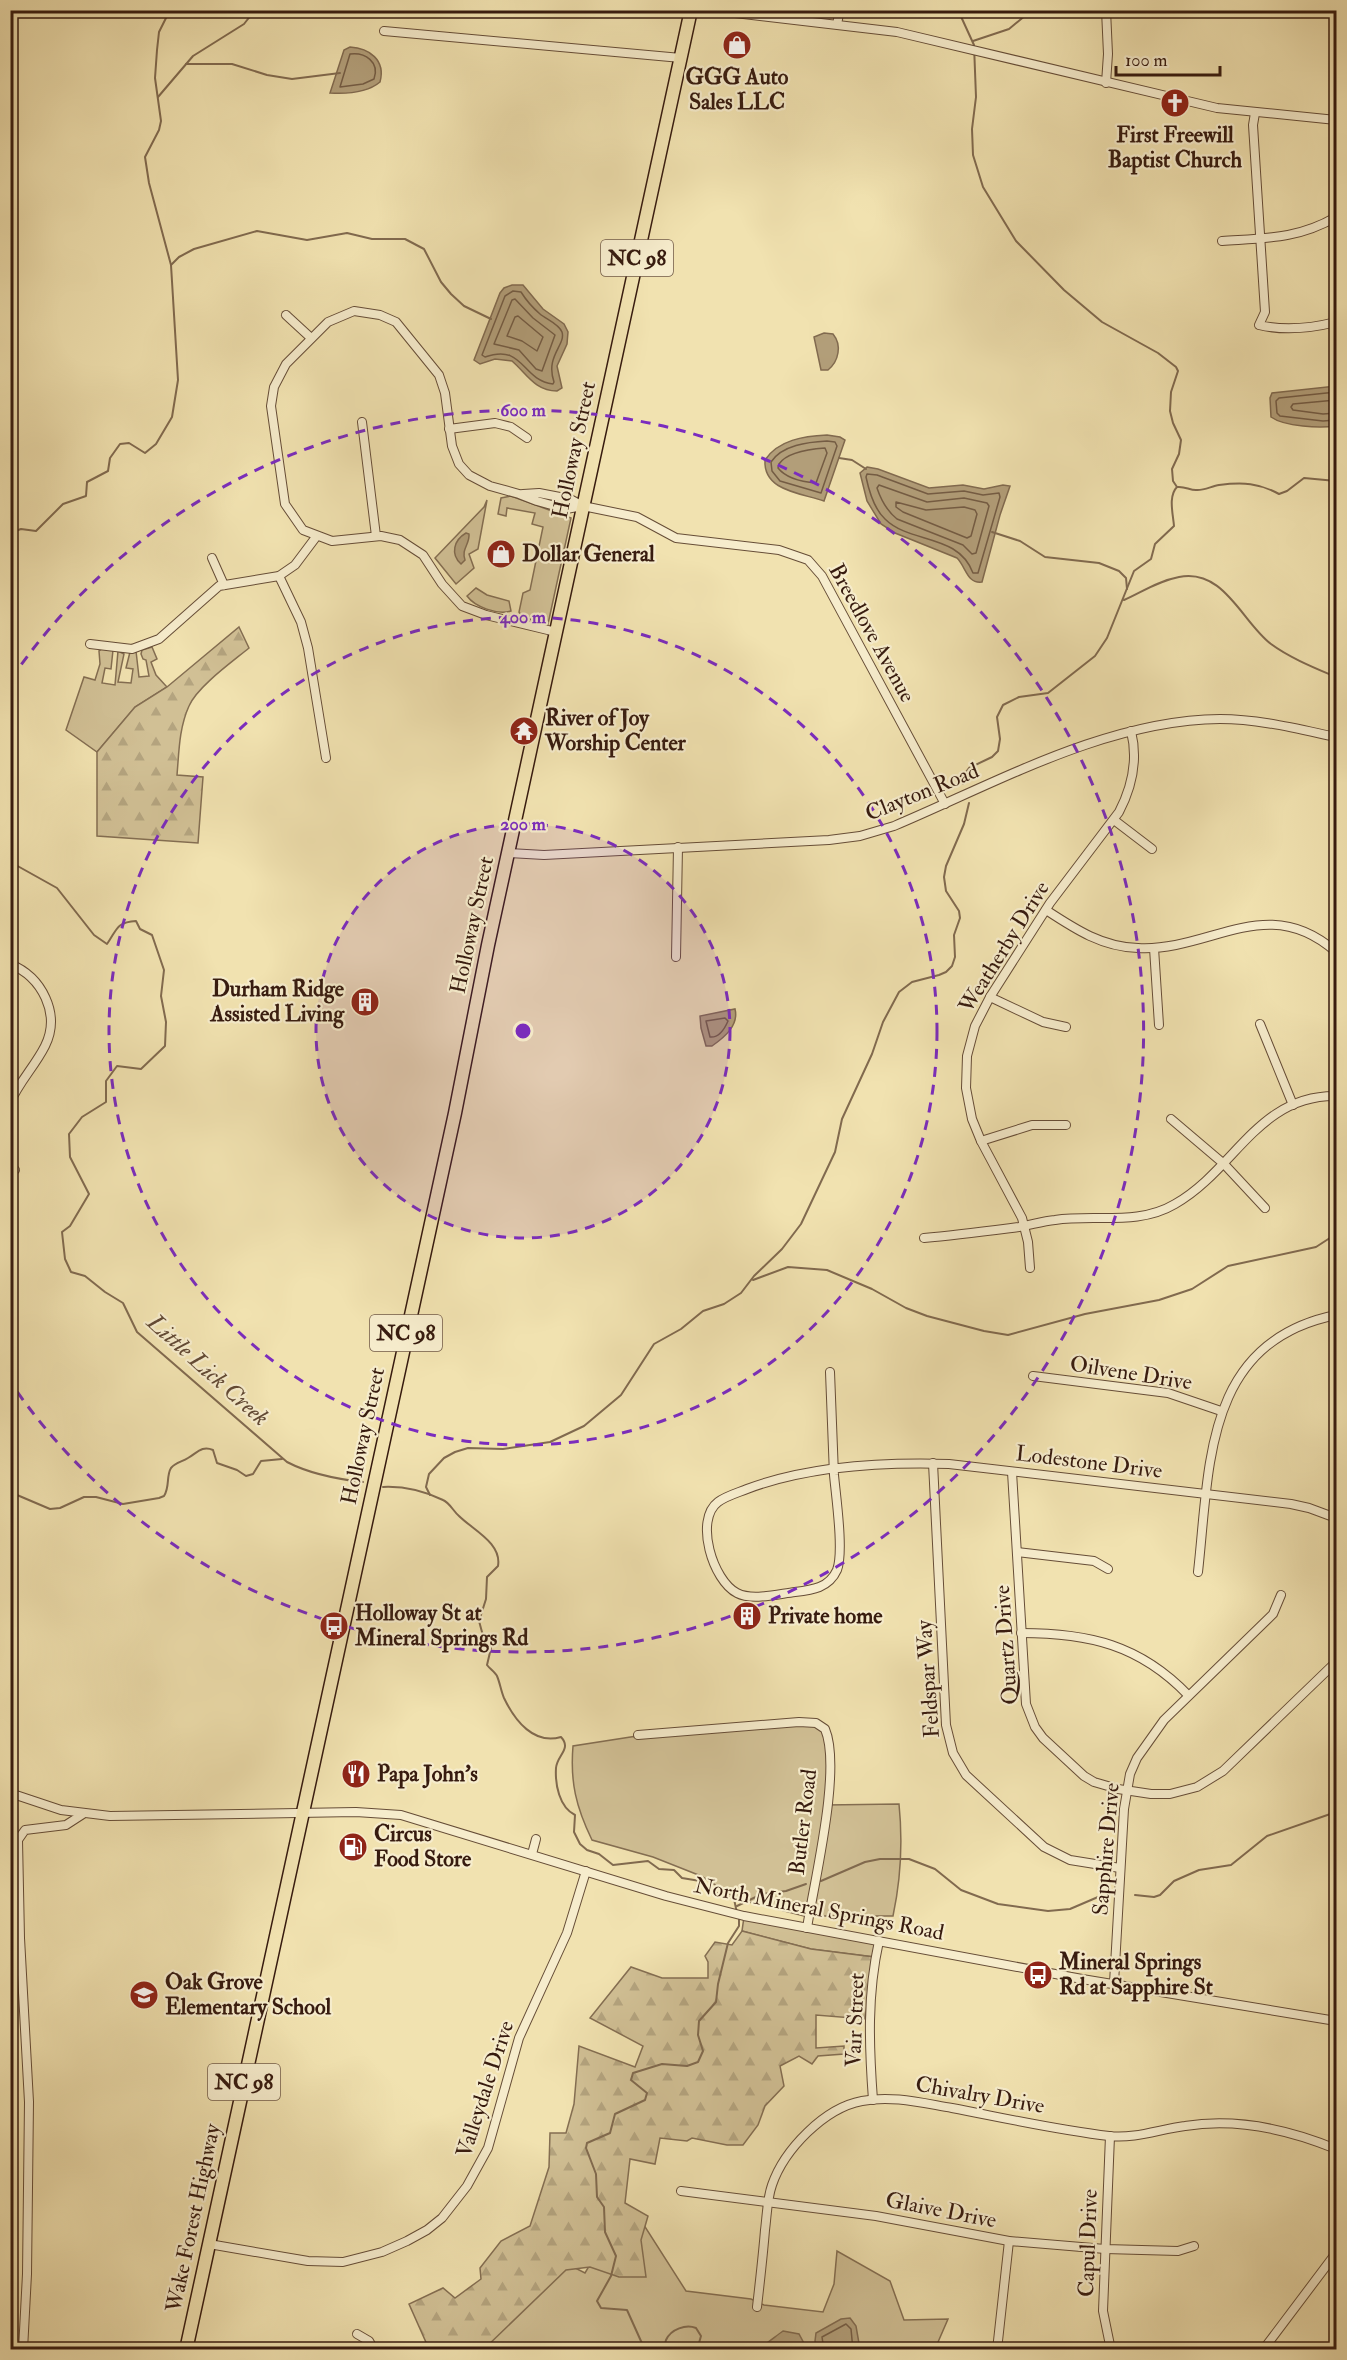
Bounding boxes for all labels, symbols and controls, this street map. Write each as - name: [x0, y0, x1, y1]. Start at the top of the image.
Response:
- shop icon: GGG Auto Sales LLC: [721, 29, 753, 61]
- scale bar: [1116, 39, 1220, 77]
- text: 100 m: [1125, 49, 1168, 72]
- place label: GGG Auto Sales LLC: [686, 63, 789, 116]
- church icon: First Freewill Baptist Church: [1159, 87, 1191, 119]
- place label: First Freewill Baptist Church: [1108, 121, 1243, 175]
- road number: NC 98: [601, 240, 673, 276]
- street label: Holloway Street: [546, 379, 602, 521]
- text: 600 m: [500, 399, 547, 422]
- shop icon: Dollar General: [485, 538, 517, 570]
- place label: Dollar General: [522, 540, 655, 568]
- street label: Breedlove Avenue: [822, 559, 922, 707]
- text: 400 m: [499, 606, 547, 629]
- place label: River of Joy Worship Center: [544, 704, 687, 758]
- temple icon: River of Joy Worship Center: [508, 715, 540, 747]
- street label: Clayton Road: [861, 757, 983, 827]
- text: 200 m: [500, 813, 547, 836]
- street label: Holloway Street: [444, 854, 500, 996]
- street label: Weatherby Drive: [952, 876, 1056, 1019]
- place label: Durham Ridge Assisted Living: [210, 975, 345, 1029]
- building icon: Durham Ridge Assisted Living: [349, 986, 381, 1018]
- centre of rings: [513, 1021, 533, 1041]
- water label: Little Lick Creek: [140, 1306, 276, 1433]
- road number: NC 98: [370, 1315, 442, 1351]
- street label: Oilvene Drive: [1068, 1350, 1194, 1396]
- street label: Holloway Street: [335, 1365, 391, 1507]
- street label: Lodestone Drive: [1014, 1439, 1164, 1485]
- street label: Quartz Drive: [988, 1584, 1024, 1706]
- place label: Holloway St at Mineral Springs Rd: [354, 1599, 528, 1653]
- building icon: Private home: [731, 1600, 763, 1632]
- place label: Private home: [768, 1602, 883, 1630]
- bus stop icon: Holloway St at Mineral Springs Rd: [318, 1610, 350, 1642]
- street label: Feldspar Way: [910, 1619, 947, 1739]
- restaurant icon: Papa John's: [340, 1758, 372, 1790]
- place label: Papa John's: [377, 1760, 478, 1789]
- street label: Butler Road: [783, 1767, 823, 1877]
- street label: Sapphire Drive: [1086, 1781, 1127, 1917]
- place label: Circus Food Store: [374, 1820, 472, 1873]
- fuel station icon: Circus Food Store: [337, 1831, 369, 1863]
- street label: North Mineral Springs Road: [691, 1871, 947, 1948]
- place label: Mineral Springs Rd at Sapphire St: [1058, 1948, 1214, 2002]
- bus stop icon: Mineral Springs Rd at Sapphire St: [1022, 1959, 1054, 1991]
- place label: Oak Grove Elementary School: [165, 1968, 331, 2022]
- street label: Vair Street: [839, 1972, 871, 2068]
- school or university icon: Oak Grove Elementary School: [128, 1979, 160, 2011]
- street label: Valleydale Drive: [450, 2017, 520, 2161]
- road number: NC 98: [208, 2064, 280, 2100]
- street label: Chivalry Drive: [913, 2070, 1047, 2120]
- street label: Wake Forest Highway: [159, 2121, 227, 2316]
- street label: Glaive Drive: [883, 2186, 999, 2234]
- street label: Capul Drive: [1072, 2188, 1105, 2298]

